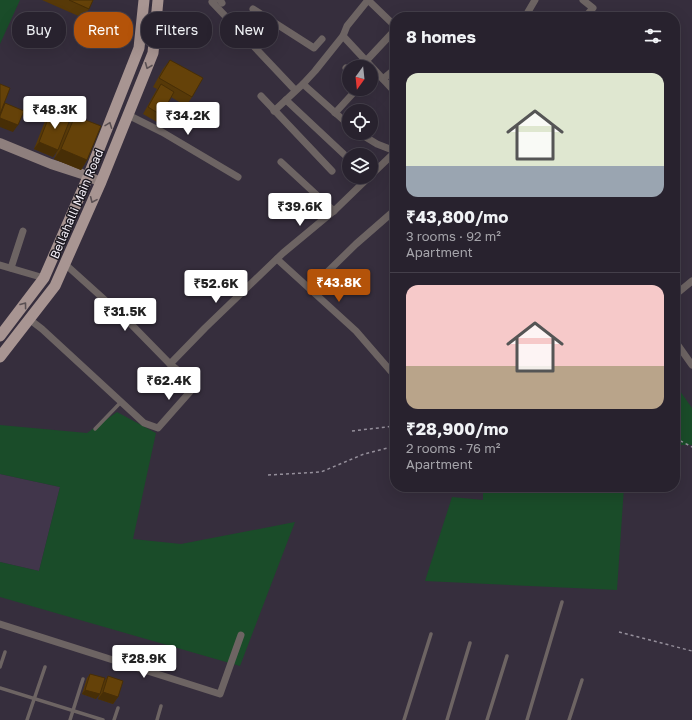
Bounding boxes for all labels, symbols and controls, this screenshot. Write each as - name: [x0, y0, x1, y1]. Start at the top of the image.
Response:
- chip: Buy: [12, 12, 66, 48]
- chip: Rent: [74, 12, 133, 48]
- chip: Filters: [141, 12, 212, 48]
- chip: New: [220, 12, 278, 48]
- icon: filters: [642, 25, 664, 47]
- text: 8 homes: [406, 26, 476, 47]
- north arrow: [342, 60, 378, 96]
- map controls: [342, 60, 378, 184]
- one-way arrow: [145, 61, 153, 69]
- pin: ₹48.3K: [22, 96, 88, 130]
- icon: home: [499, 99, 571, 171]
- text: ₹48.3K: [32, 101, 78, 117]
- pin: ₹34.2K: [155, 102, 221, 136]
- button: locate: [342, 104, 378, 140]
- text: ₹34.2K: [165, 107, 211, 123]
- one-way arrow: [104, 122, 112, 129]
- street label: Bellahalli Main Road: [47, 147, 106, 261]
- button: layers: [342, 148, 378, 184]
- pin: ₹39.6K: [267, 193, 333, 227]
- one-way arrow: [90, 195, 98, 203]
- text: ₹39.6K: [277, 198, 323, 214]
- text: ₹43,800/mo: [406, 206, 508, 227]
- text: 3 rooms · 92 m²: [406, 228, 501, 244]
- text: Apartment: [406, 244, 473, 260]
- pin: ₹43.8K: [306, 269, 372, 303]
- pin: ₹52.6K: [183, 270, 249, 304]
- text: ₹43.8K: [316, 274, 362, 290]
- text: ₹52.6K: [193, 275, 239, 291]
- pin: ₹31.5K: [92, 298, 158, 332]
- one-way arrow: [19, 302, 26, 309]
- text: ₹31.5K: [103, 303, 147, 319]
- icon: home: [499, 311, 571, 383]
- pin: ₹62.4K: [136, 367, 202, 401]
- text: ₹62.4K: [146, 372, 192, 388]
- text: ₹28,900/mo: [406, 418, 509, 439]
- text: 2 rooms · 76 m²: [406, 440, 500, 456]
- text: Apartment: [406, 456, 473, 472]
- pin: ₹28.9K: [111, 645, 177, 679]
- text: ₹28.9K: [121, 650, 167, 666]

